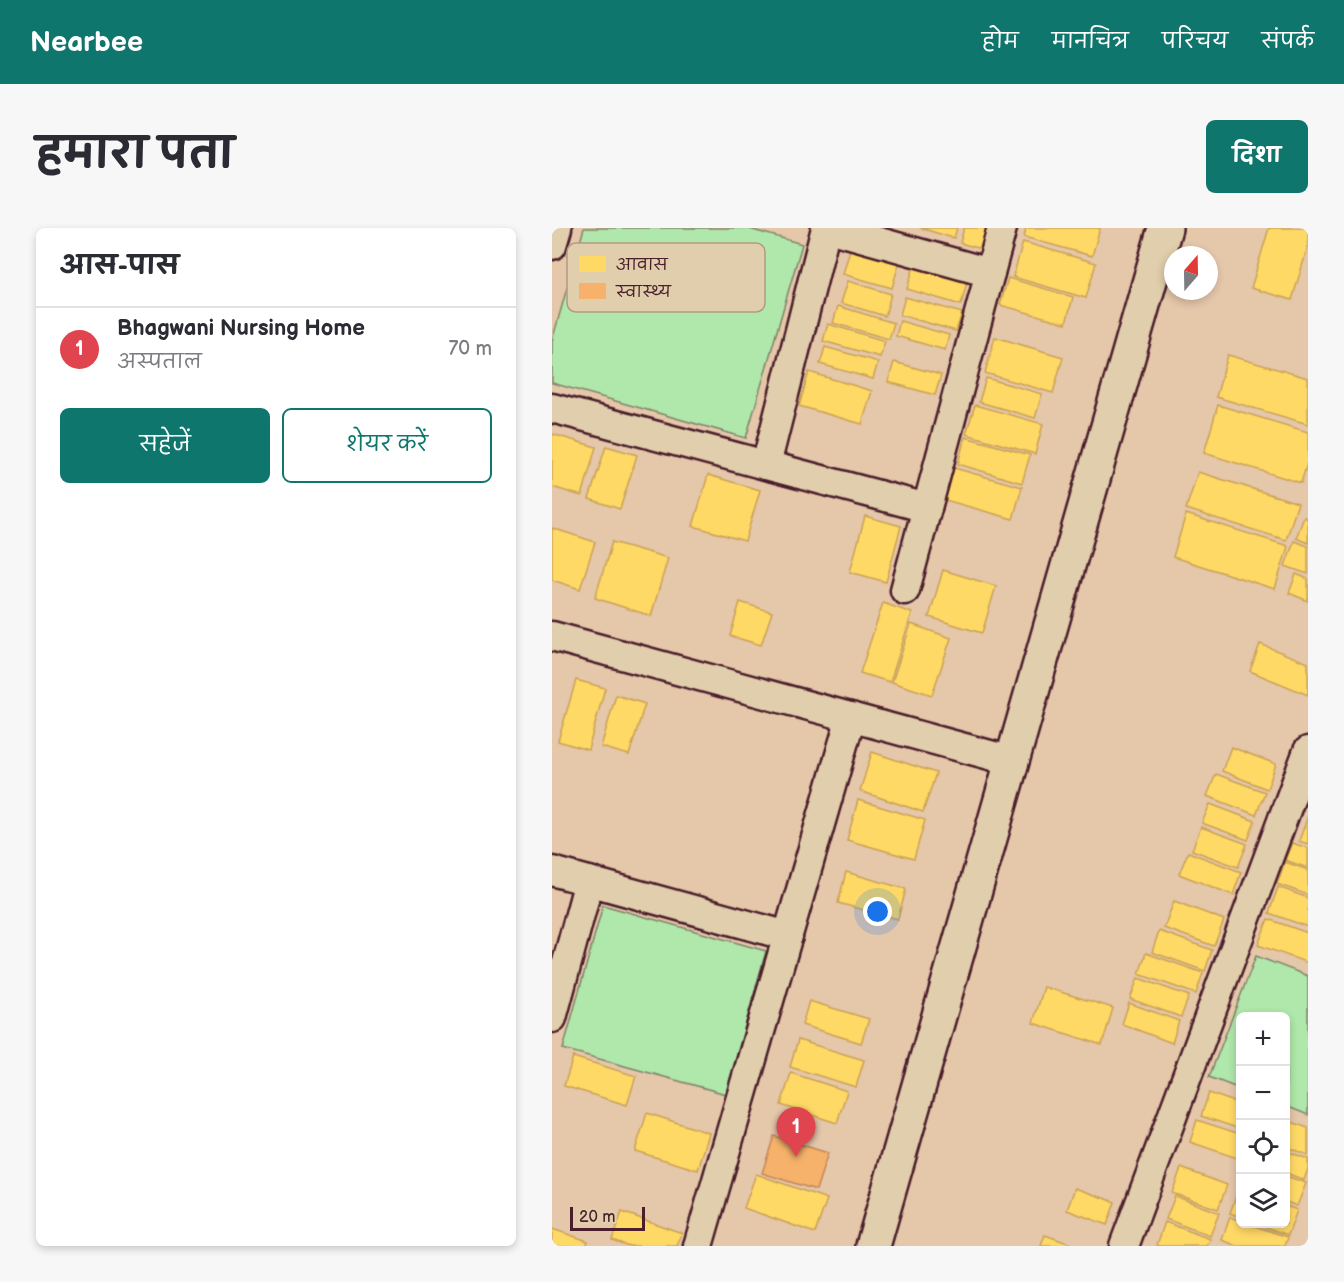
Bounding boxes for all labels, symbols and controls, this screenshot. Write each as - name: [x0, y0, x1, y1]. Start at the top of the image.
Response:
- text: Nearbee: [30, 26, 143, 59]
- text: होम: [982, 29, 1019, 54]
- text: मानचित्र: [1052, 29, 1129, 54]
- text: परिचय: [1162, 29, 1228, 54]
- text: संपर्क: [1261, 29, 1314, 54]
- button: दिशा: [1206, 120, 1308, 193]
- text: हमारा पता: [36, 129, 234, 180]
- legend: [567, 243, 765, 312]
- north arrow: [1164, 246, 1218, 300]
- text: आस-पास: [60, 251, 179, 282]
- text: आवास: [616, 256, 669, 275]
- text: स्वास्थ्य: [615, 283, 672, 302]
- text: Bhagwani Nursing Home: [117, 315, 365, 342]
- text: 1: [75, 337, 84, 361]
- text: 70 m: [448, 337, 492, 361]
- text: अस्पताल: [117, 350, 202, 374]
- button: सहेजें: [60, 408, 270, 483]
- button: शेयर करें: [282, 408, 492, 483]
- your location: [863, 897, 892, 926]
- map controls: [1236, 1012, 1290, 1228]
- button: +: [1236, 1012, 1290, 1066]
- button: −: [1236, 1066, 1290, 1120]
- pin: 1: [776, 1108, 816, 1157]
- button: locate: [1236, 1120, 1290, 1174]
- button: layers: [1236, 1174, 1290, 1228]
- scale bar: [570, 1204, 645, 1232]
- text: 20 m: [579, 1208, 615, 1227]

